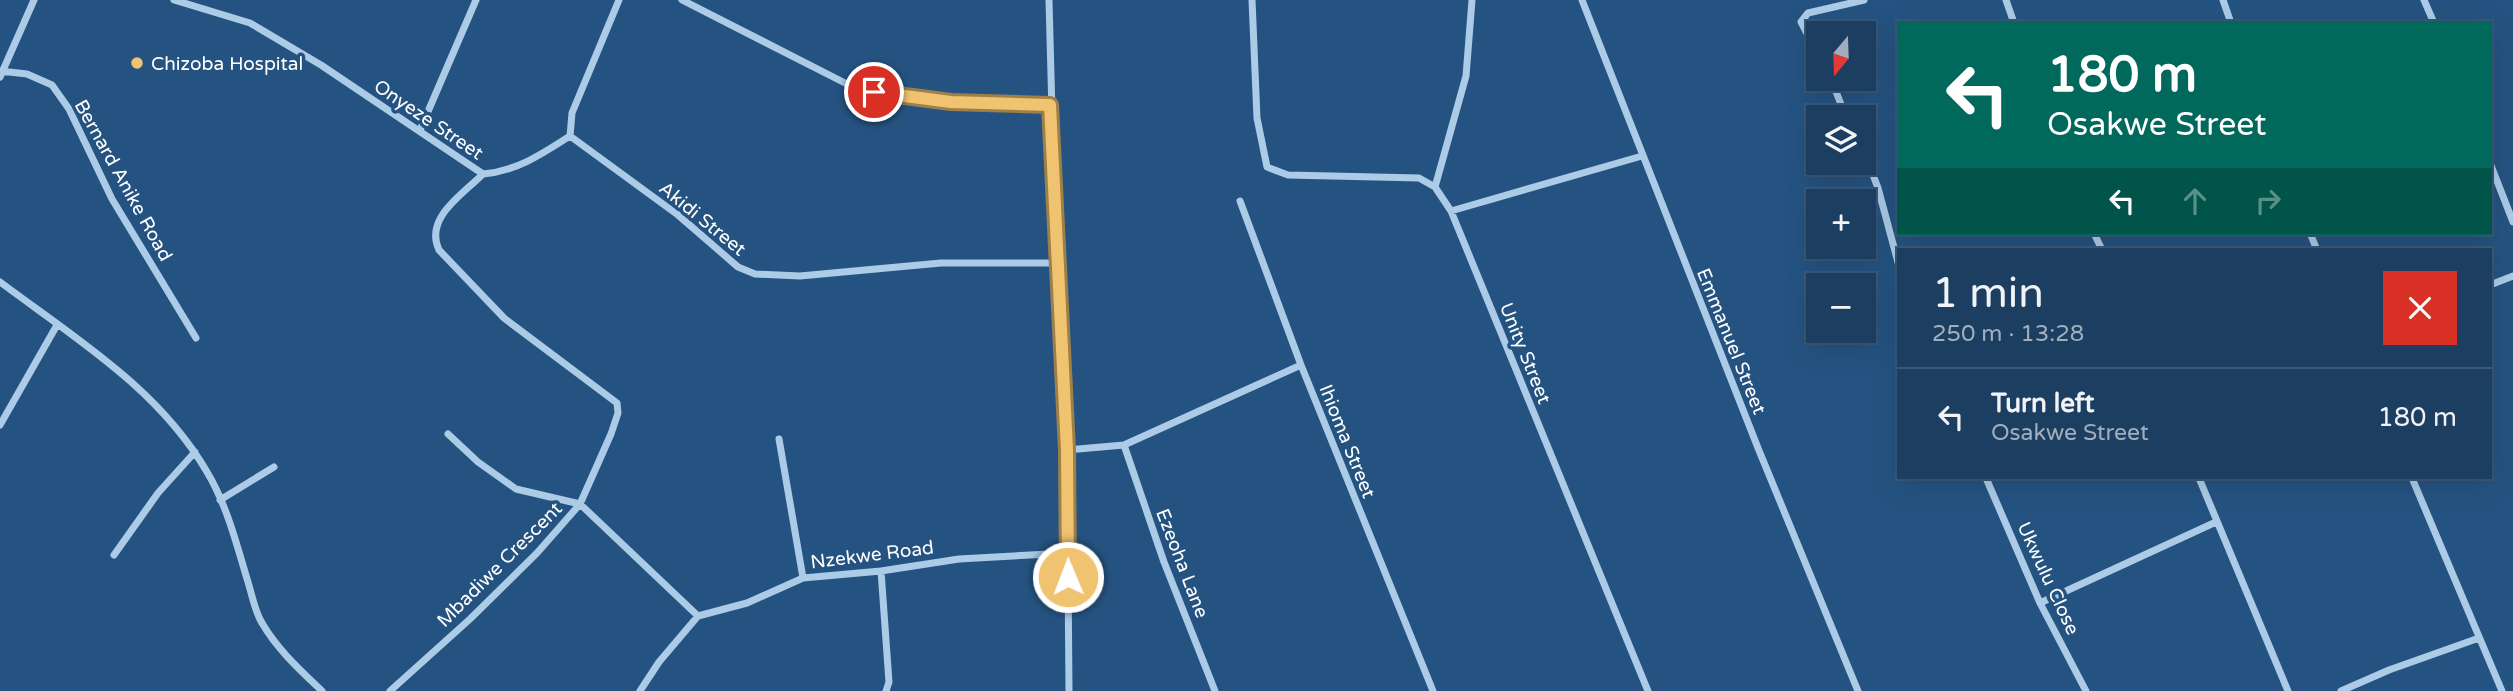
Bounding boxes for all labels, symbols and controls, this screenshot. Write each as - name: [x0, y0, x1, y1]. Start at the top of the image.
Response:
- north arrow: [1806, 21, 1876, 91]
- map controls: [1806, 21, 1876, 343]
- text: 180 m: [2047, 46, 2197, 105]
- icon: left: [1932, 49, 2023, 140]
- place label: Chizoba Hospital: [151, 53, 303, 75]
- marker: Chizoba Hospital: [129, 55, 145, 71]
- pin: [844, 62, 904, 122]
- icon: arrive: [855, 73, 893, 111]
- street label: Onyeze Street: [370, 75, 487, 164]
- street label: Bernard Anike Road: [70, 96, 177, 265]
- button: layers: [1806, 105, 1876, 175]
- text: Osakwe Street: [2047, 106, 2267, 144]
- street label: Akidi Street: [655, 177, 750, 260]
- icon: left: [2103, 182, 2141, 220]
- icon: ahead: [2176, 182, 2214, 220]
- icon: right: [2249, 182, 2287, 220]
- button: +: [1806, 189, 1876, 259]
- street label: Emmanuel Street: [1692, 265, 1770, 418]
- text: 1 min: [1932, 268, 2044, 319]
- button: close: [2383, 271, 2457, 345]
- button: −: [1806, 273, 1876, 343]
- street label: Unity Street: [1495, 300, 1555, 407]
- text: 250 m · 13:28: [1932, 320, 2084, 348]
- street label: Ihioma Street: [1314, 381, 1380, 501]
- text: Turn left: [1991, 388, 2094, 419]
- icon: left: [1932, 398, 1970, 436]
- text: 180 m: [2377, 402, 2457, 433]
- text: Osakwe Street: [1991, 419, 2149, 447]
- street label: Mbadiwe Crescent: [433, 498, 567, 632]
- street label: Ezeoha Lane: [1151, 506, 1213, 621]
- street label: Ukwulu Close: [2012, 519, 2084, 638]
- street label: Nzekwe Road: [809, 537, 935, 573]
- position arrow: [1031, 540, 1105, 614]

